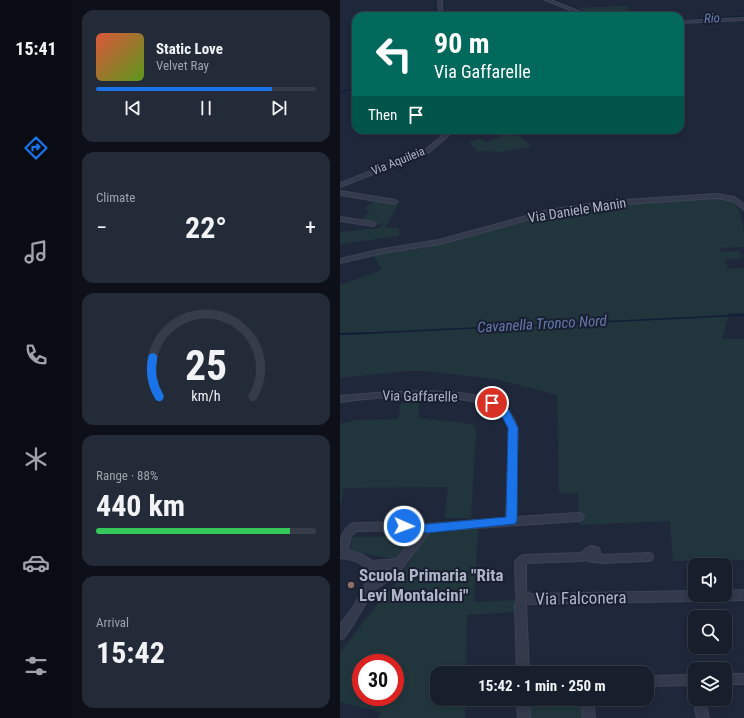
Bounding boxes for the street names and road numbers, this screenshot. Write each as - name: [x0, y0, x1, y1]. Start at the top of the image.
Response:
- street label: Via Aquileia: [369, 144, 427, 178]
- street label: Via Daniele Manin: [527, 194, 627, 226]
- street label: Via Gaffarelle: [382, 387, 458, 405]
- street label: Via Falconera: [535, 587, 627, 609]

